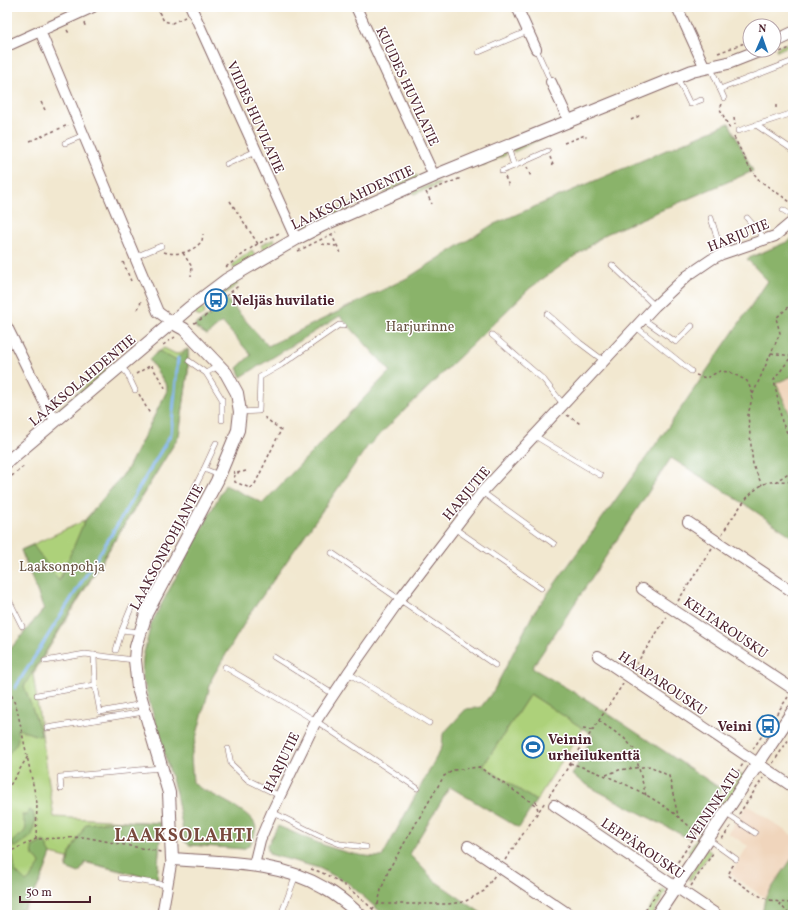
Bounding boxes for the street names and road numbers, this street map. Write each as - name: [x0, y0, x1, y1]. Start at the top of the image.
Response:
- street label: KUUDES HUVILATIE: [371, 24, 443, 149]
- street label: VIIDES HUVILATIE: [221, 58, 288, 177]
- street label: LAAKSOLAHDENTIE: [288, 162, 417, 235]
- street label: HARJUTIE: [705, 215, 772, 257]
- street label: LAAKSOLAHDENTIE: [26, 331, 140, 431]
- street label: HARJUTIE: [439, 463, 495, 525]
- street label: LAAKSONPOHJANTIE: [126, 481, 209, 614]
- street label: KELTAROUSKU: [679, 593, 771, 663]
- street label: HAAPAROUSKU: [614, 648, 710, 721]
- street label: HARJUTIE: [260, 729, 305, 796]
- street label: VEININKATU: [683, 765, 746, 846]
- street label: LEPPÄROUSKU: [597, 814, 688, 884]

